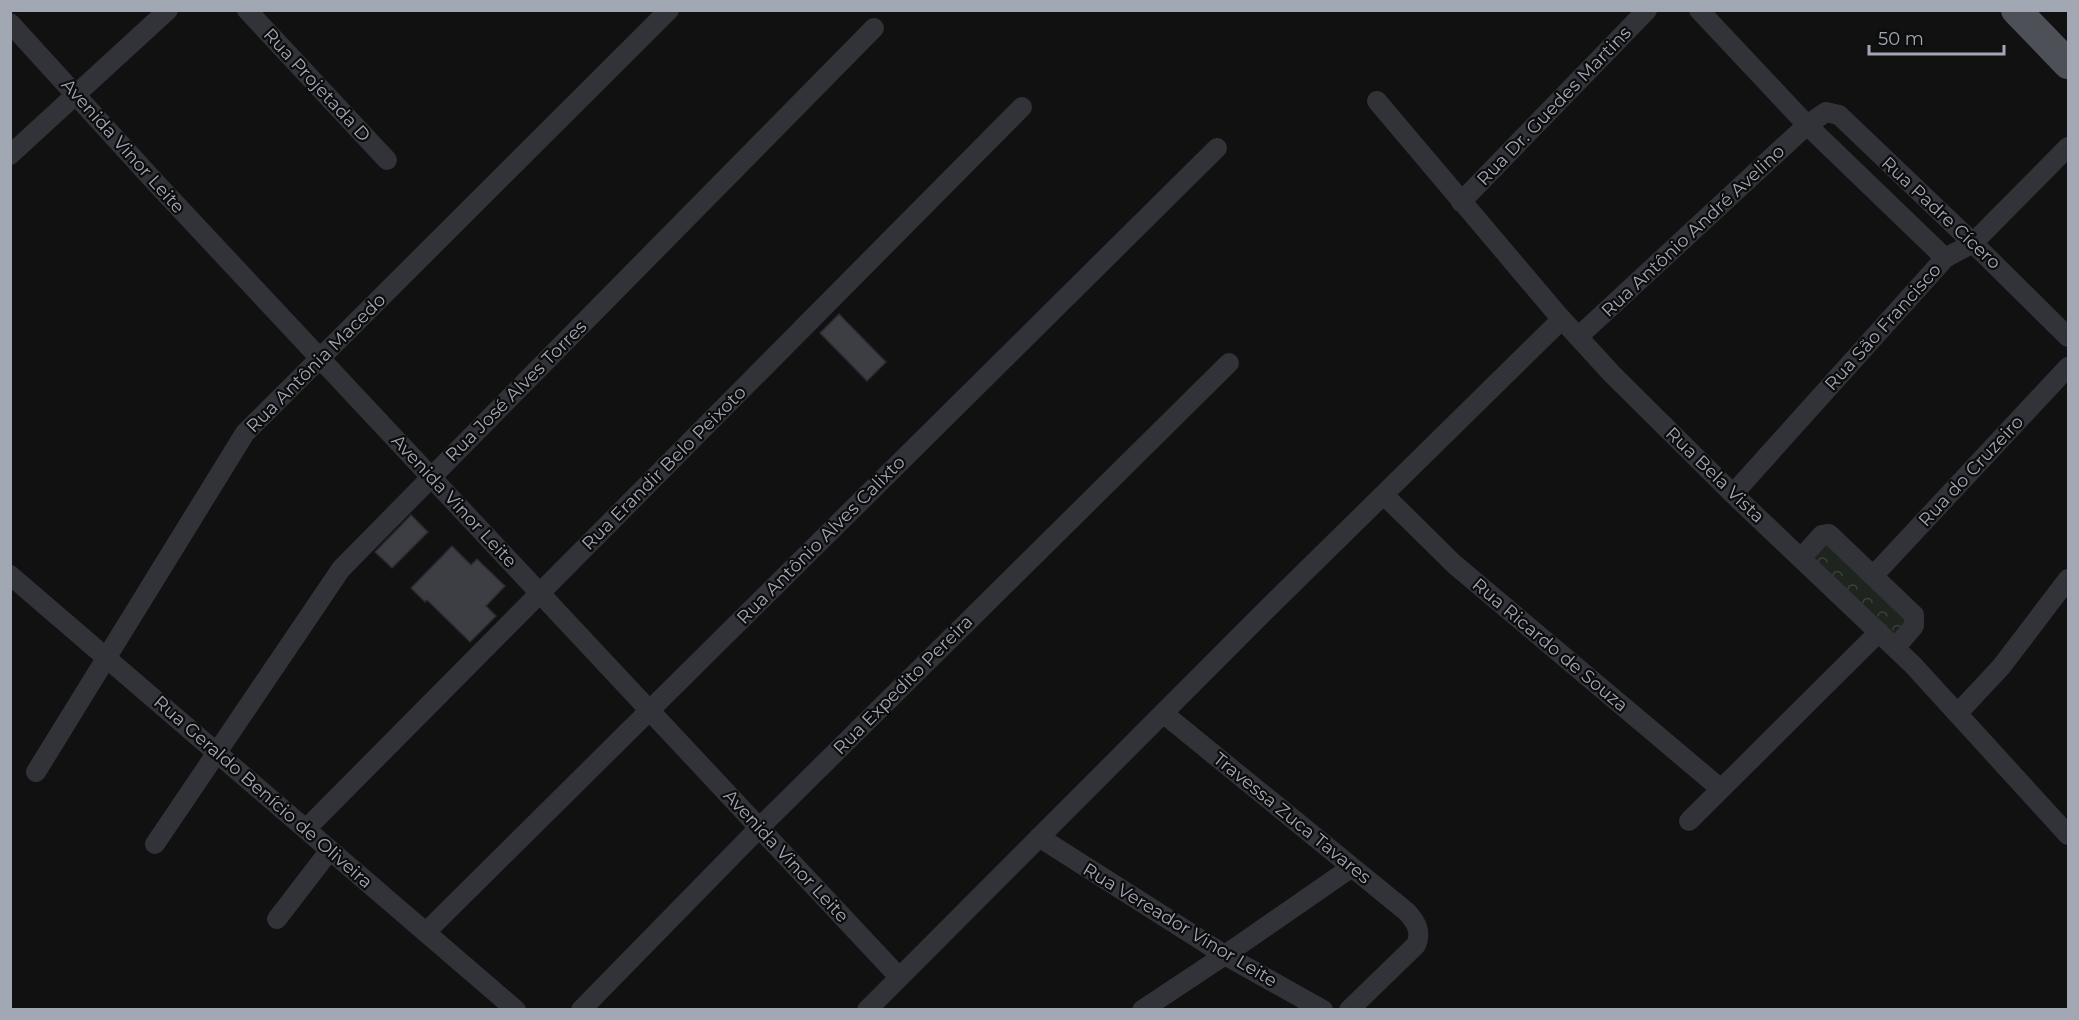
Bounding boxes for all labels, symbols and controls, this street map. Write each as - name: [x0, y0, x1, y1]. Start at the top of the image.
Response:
- scale bar: [1869, 18, 2004, 56]
- street label: Rua Dr. Guedes Martins: [1472, 22, 1636, 190]
- street label: Rua Projetada D: [259, 24, 375, 146]
- text: 50 m: [1878, 28, 1924, 50]
- street label: Avenida Vinor Leite: [57, 74, 189, 218]
- street label: Rua Antônio André Avelino: [1597, 140, 1789, 322]
- street label: Rua Padre Cícero: [1877, 152, 2005, 274]
- street label: Rua São Francisco: [1820, 259, 1946, 395]
- street label: Rua Antônia Macedo: [242, 289, 390, 437]
- street label: Rua José Alves Torres: [441, 316, 591, 466]
- street label: Rua Erandir Belo Peixoto: [577, 381, 751, 555]
- street label: Rua do Cruzeiro: [1914, 411, 2028, 531]
- street label: Rua Bela Vista: [1661, 422, 1769, 528]
- street label: Avenida Vinor Leite: [387, 430, 521, 572]
- street label: Rua Antônio Alves Calixto: [732, 451, 910, 629]
- street label: Rua Ricardo de Souza: [1468, 573, 1632, 717]
- street label: Rua Expedito Pereira: [829, 611, 977, 759]
- street label: Rua Geraldo Benício de Oliveira: [149, 691, 377, 893]
- street label: Travessa Zuca Tavares: [1209, 748, 1375, 888]
- street label: Avenida Vinor Leite: [719, 785, 853, 927]
- street label: Rua Vereador Vinor Leite: [1079, 858, 1281, 992]

